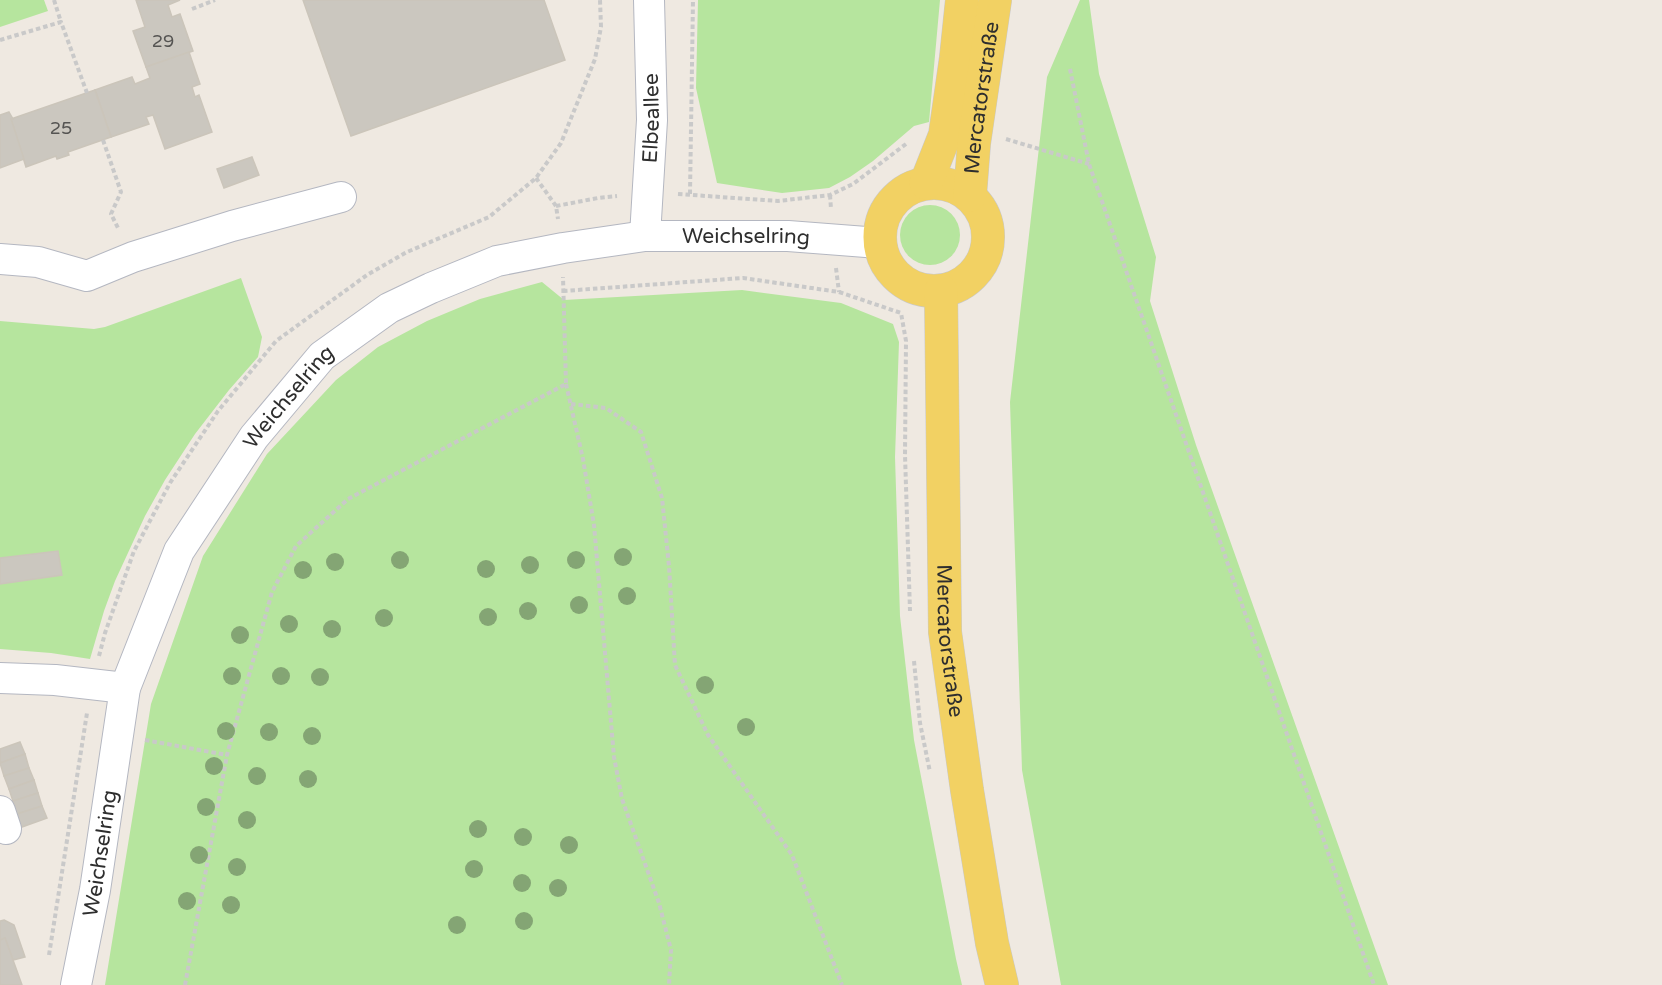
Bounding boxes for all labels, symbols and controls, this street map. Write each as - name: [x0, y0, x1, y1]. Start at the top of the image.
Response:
- street label: Mercatorstraße: [960, 20, 1005, 175]
- house number: 29: [152, 30, 174, 52]
- street label: Elbeallee: [637, 73, 665, 164]
- house number: 25: [50, 117, 72, 139]
- street label: Weichselring: [682, 224, 811, 251]
- street label: Weichselring: [238, 340, 339, 453]
- street label: Mercatorstraße: [931, 564, 969, 719]
- street label: Weichselring: [78, 788, 123, 919]

